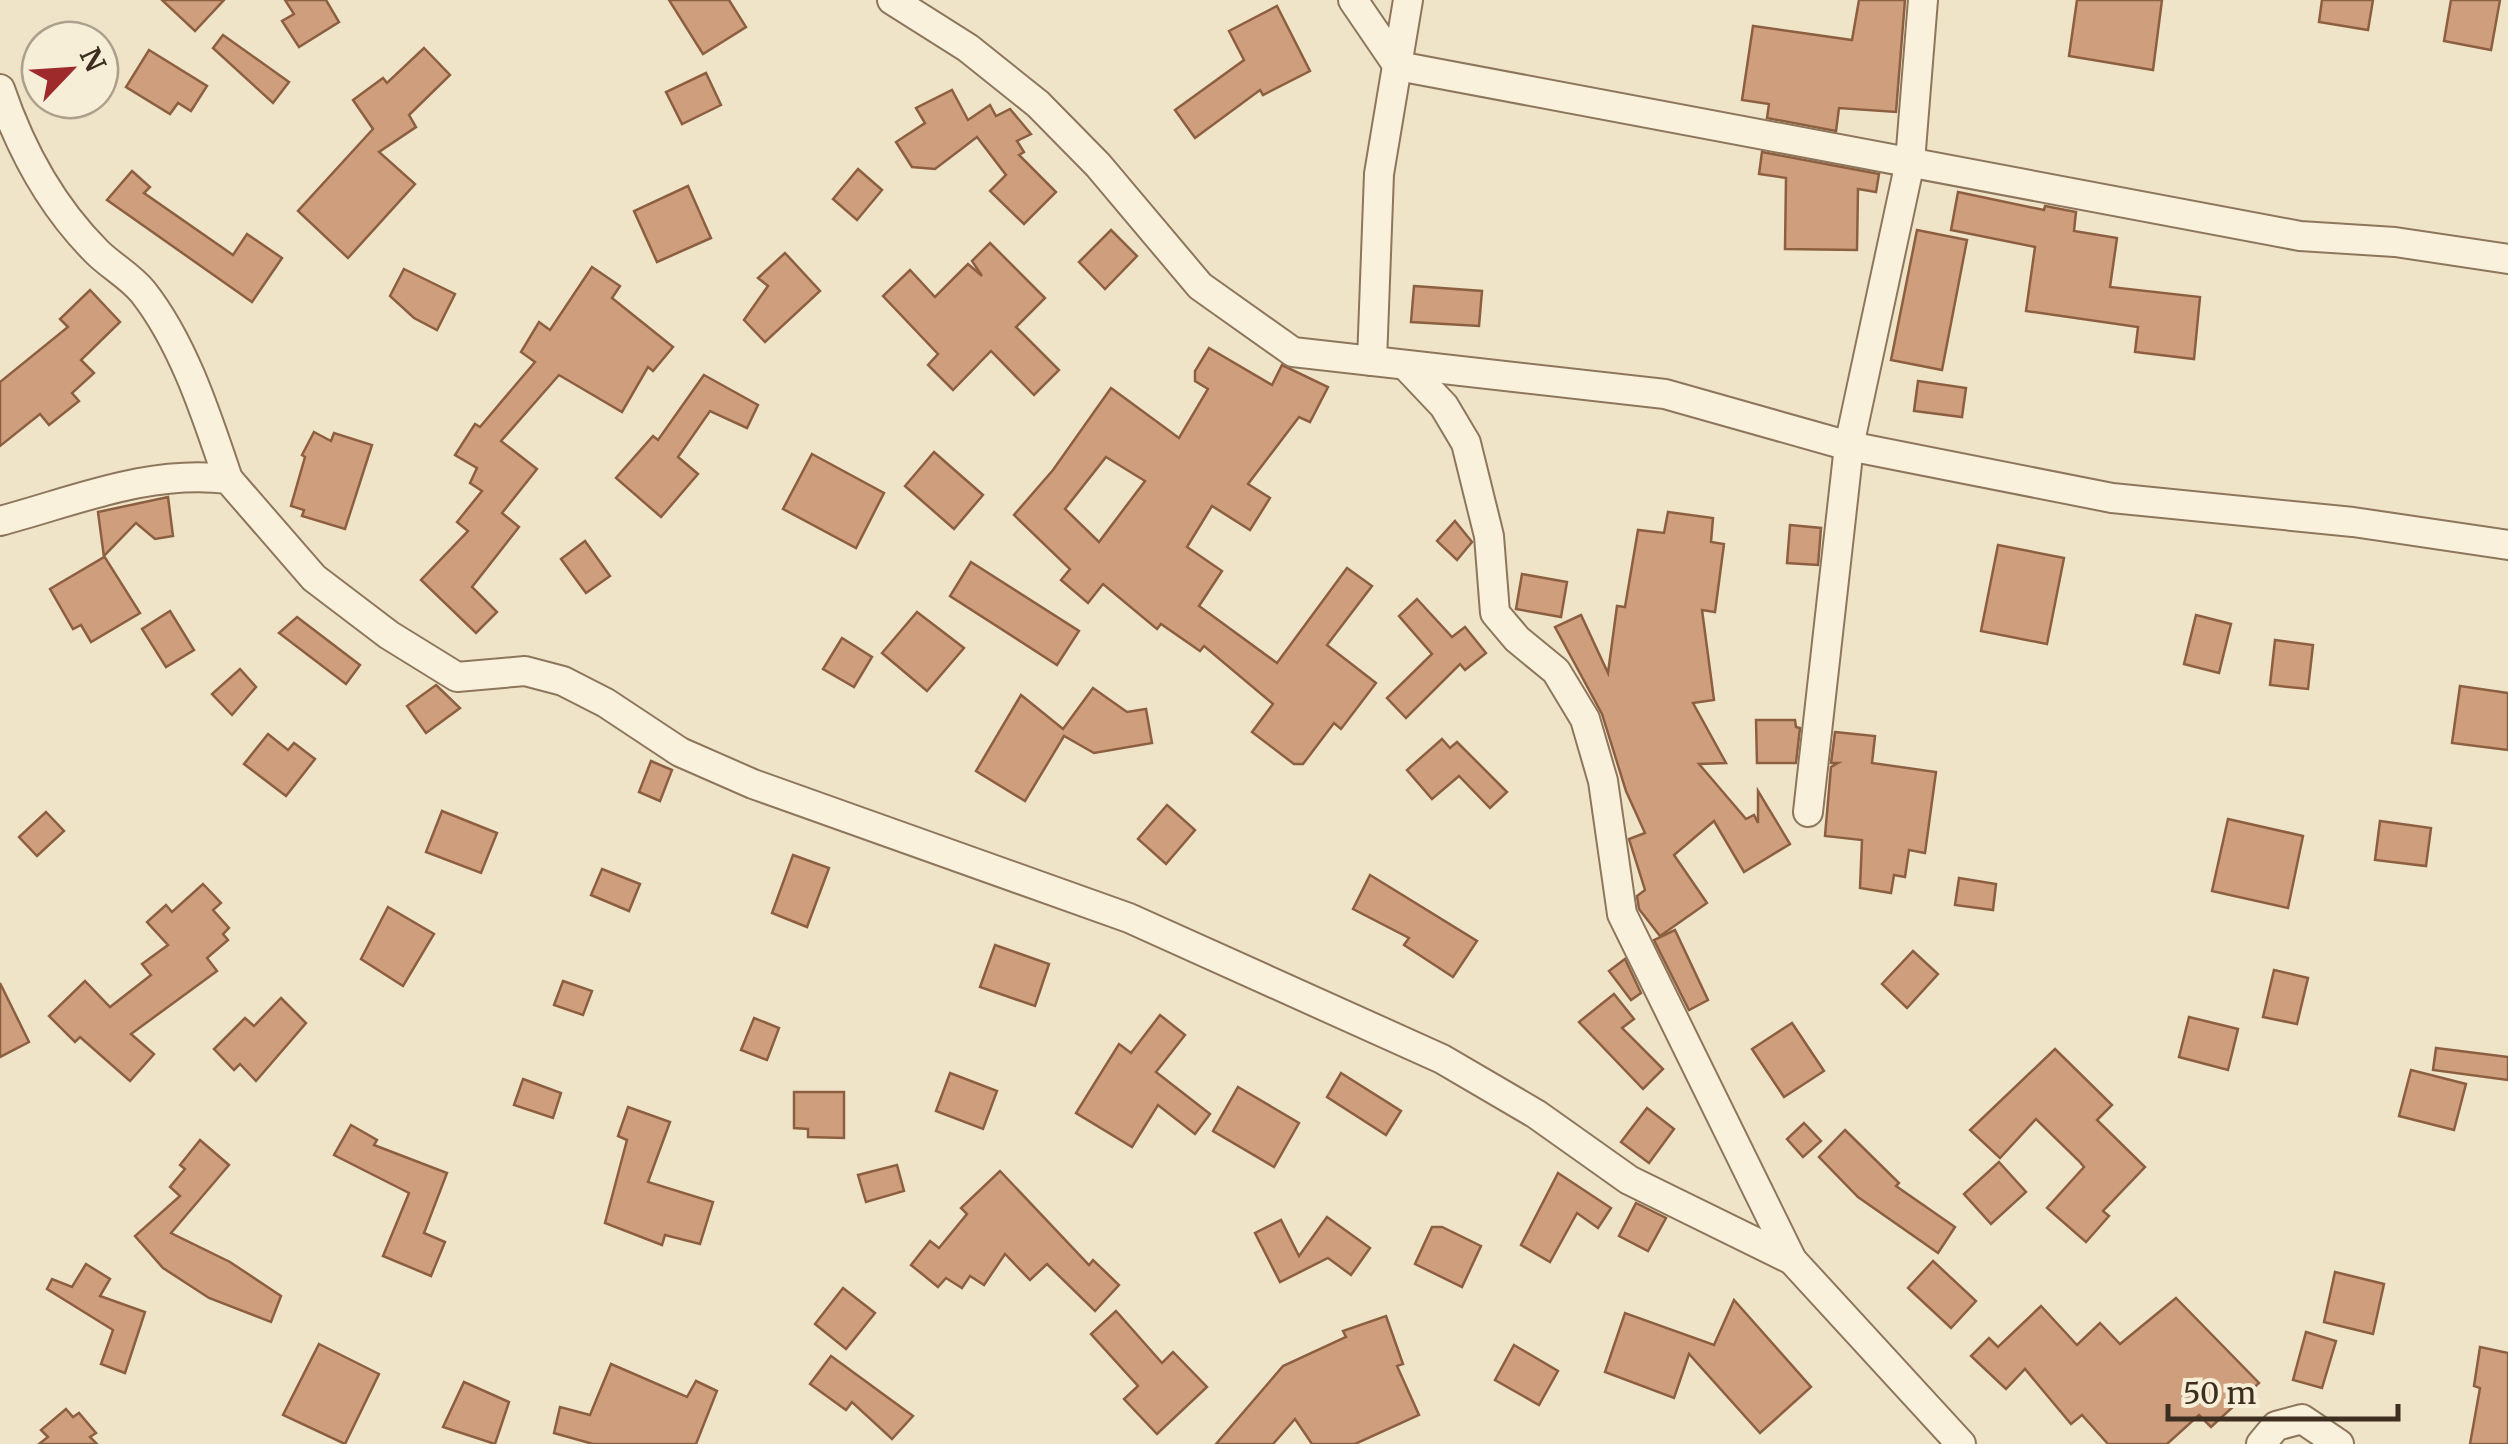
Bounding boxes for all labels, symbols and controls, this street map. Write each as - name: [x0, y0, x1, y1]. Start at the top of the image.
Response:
- north arrow: [20, 20, 120, 120]
- text: N: [72, 42, 114, 77]
- scale bar: [2168, 1359, 2398, 1421]
- text: 50 m: [2183, 1374, 2256, 1412]

